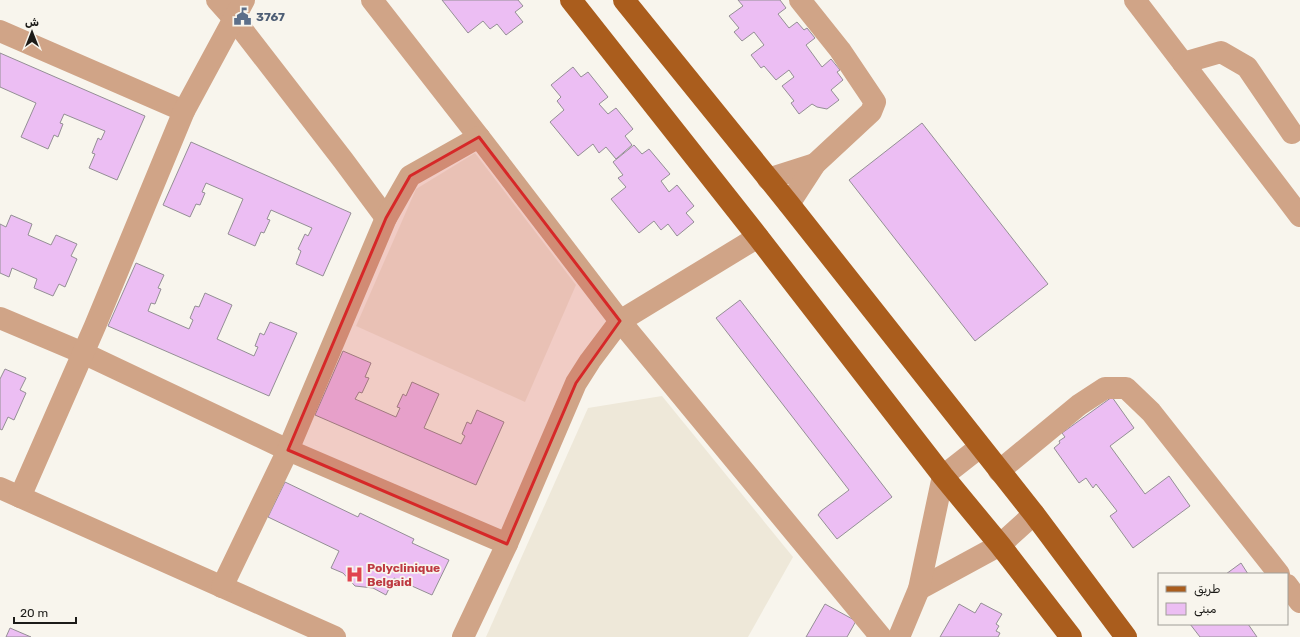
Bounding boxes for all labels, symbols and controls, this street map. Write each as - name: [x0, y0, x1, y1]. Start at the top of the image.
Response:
- public building icon: 3767: [233, 7, 253, 27]
- place label: 3767: [256, 10, 285, 24]
- north arrow: [12, 12, 52, 52]
- text: ش: [25, 16, 39, 29]
- place label: Polyclinique Belgaid: [367, 561, 440, 589]
- hospital icon: Polyclinique Belgaid: [344, 565, 364, 585]
- legend: [1158, 573, 1288, 625]
- text: طريق: [1194, 582, 1220, 597]
- scale bar: [14, 599, 76, 625]
- text: مبنى: [1194, 602, 1217, 617]
- text: 20 m: [20, 606, 48, 620]

